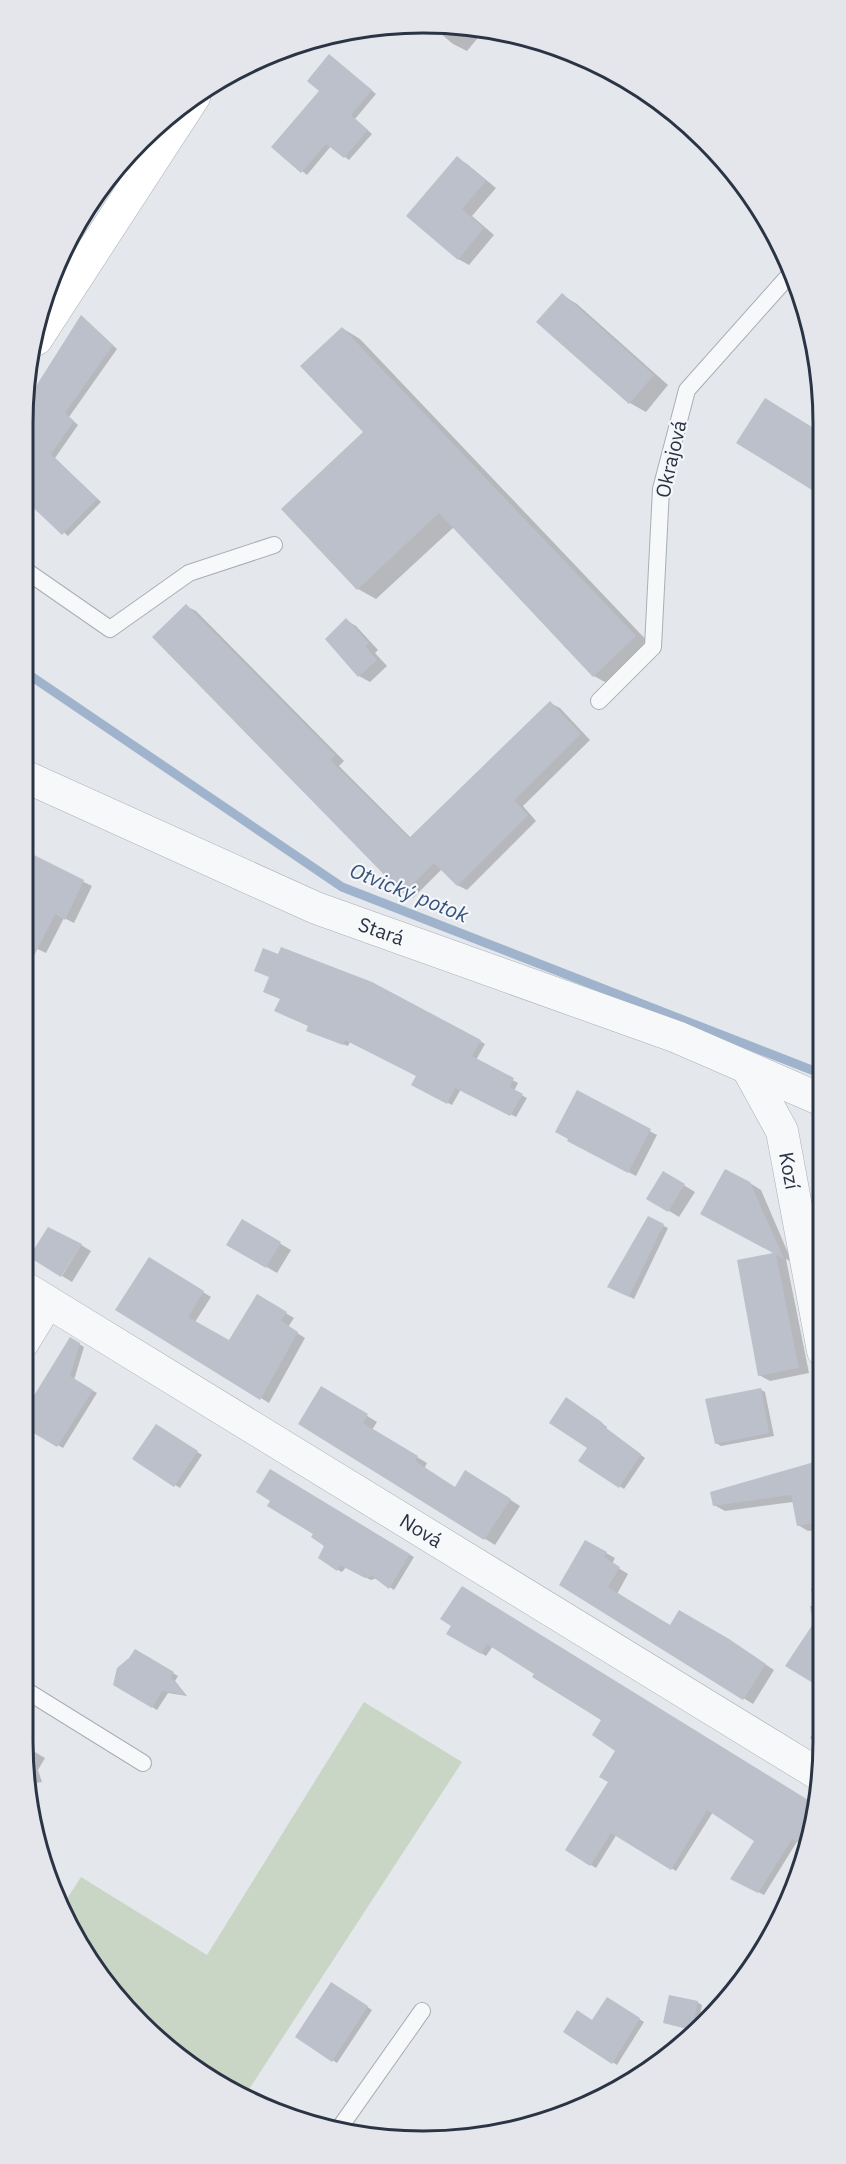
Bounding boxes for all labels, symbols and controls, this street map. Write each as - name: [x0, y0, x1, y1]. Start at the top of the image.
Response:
- street label: Okrajová: [648, 417, 693, 500]
- water label: Otvický potok: [346, 856, 474, 929]
- street label: Stará: [355, 910, 409, 952]
- street label: Kozí: [773, 1150, 807, 1191]
- street label: Nová: [395, 1507, 448, 1554]

